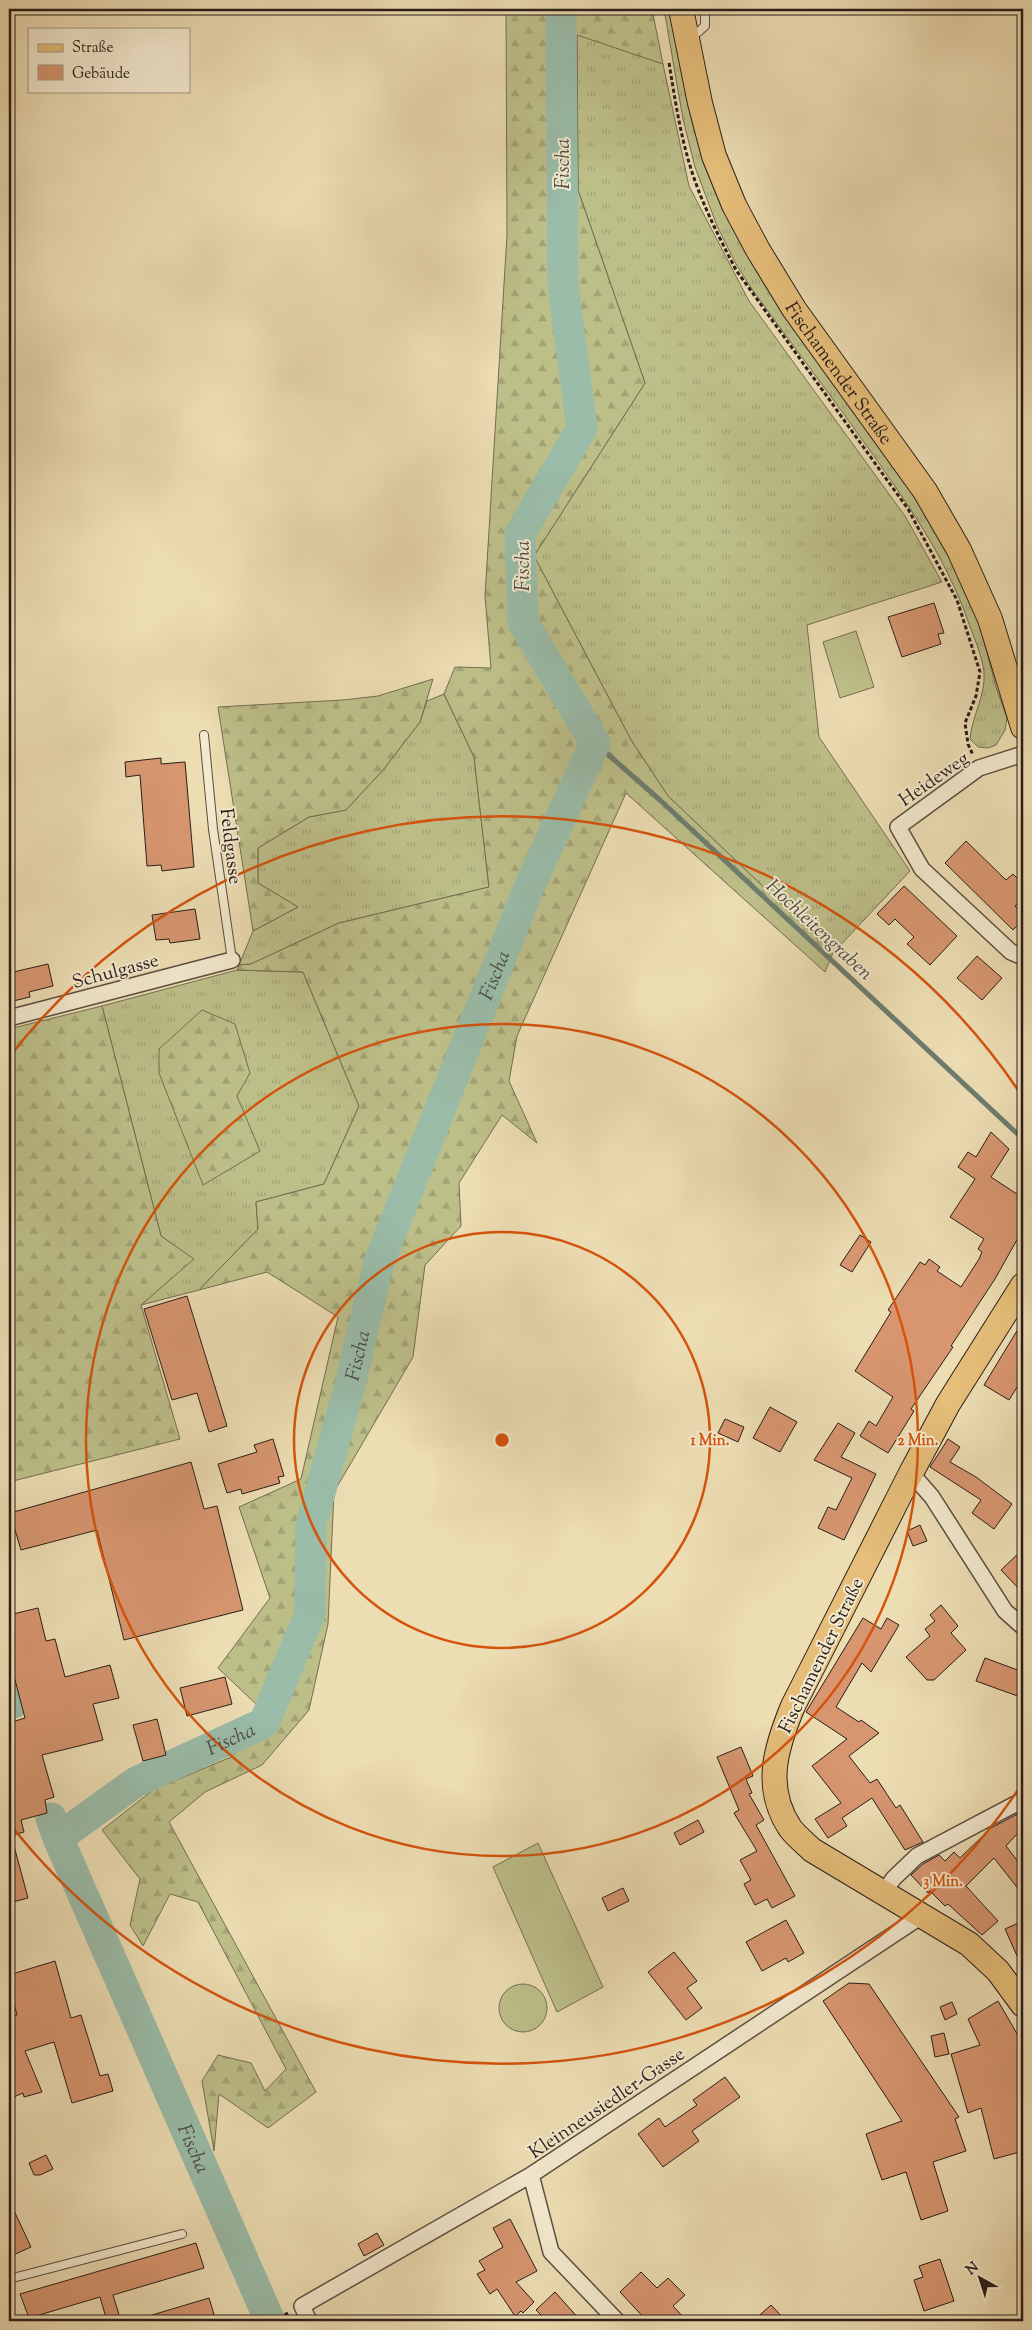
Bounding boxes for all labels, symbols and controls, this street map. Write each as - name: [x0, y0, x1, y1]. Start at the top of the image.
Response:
- legend: [28, 28, 190, 92]
- text: Straße: [72, 38, 114, 59]
- text: Gebäude: [72, 64, 130, 85]
- water label: Fischa: [550, 138, 579, 190]
- street label: Fischamender Straße: [777, 297, 898, 451]
- water label: Fischa: [510, 540, 539, 592]
- street label: Heideweg: [894, 746, 975, 814]
- street label: Feldgasse: [211, 807, 248, 886]
- water label: Hochleitengraben: [758, 873, 879, 989]
- water label: Fischa: [473, 947, 519, 1005]
- street label: Schulgasse: [69, 948, 162, 997]
- water label: Fischa: [339, 1328, 379, 1384]
- centre of rings: [493, 1431, 511, 1449]
- text: 1 Min.: [691, 1431, 730, 1452]
- text: 2 Min.: [898, 1431, 939, 1452]
- street label: Fischamender Straße: [773, 1574, 872, 1738]
- water label: Fischa: [202, 1717, 261, 1765]
- text: 3 Min.: [923, 1872, 963, 1893]
- street label: Kleinneusiedler-Gasse: [524, 2042, 691, 2166]
- water label: Fischa: [168, 2120, 215, 2179]
- north arrow: [954, 2252, 1004, 2302]
- text: N: [962, 2258, 984, 2281]

